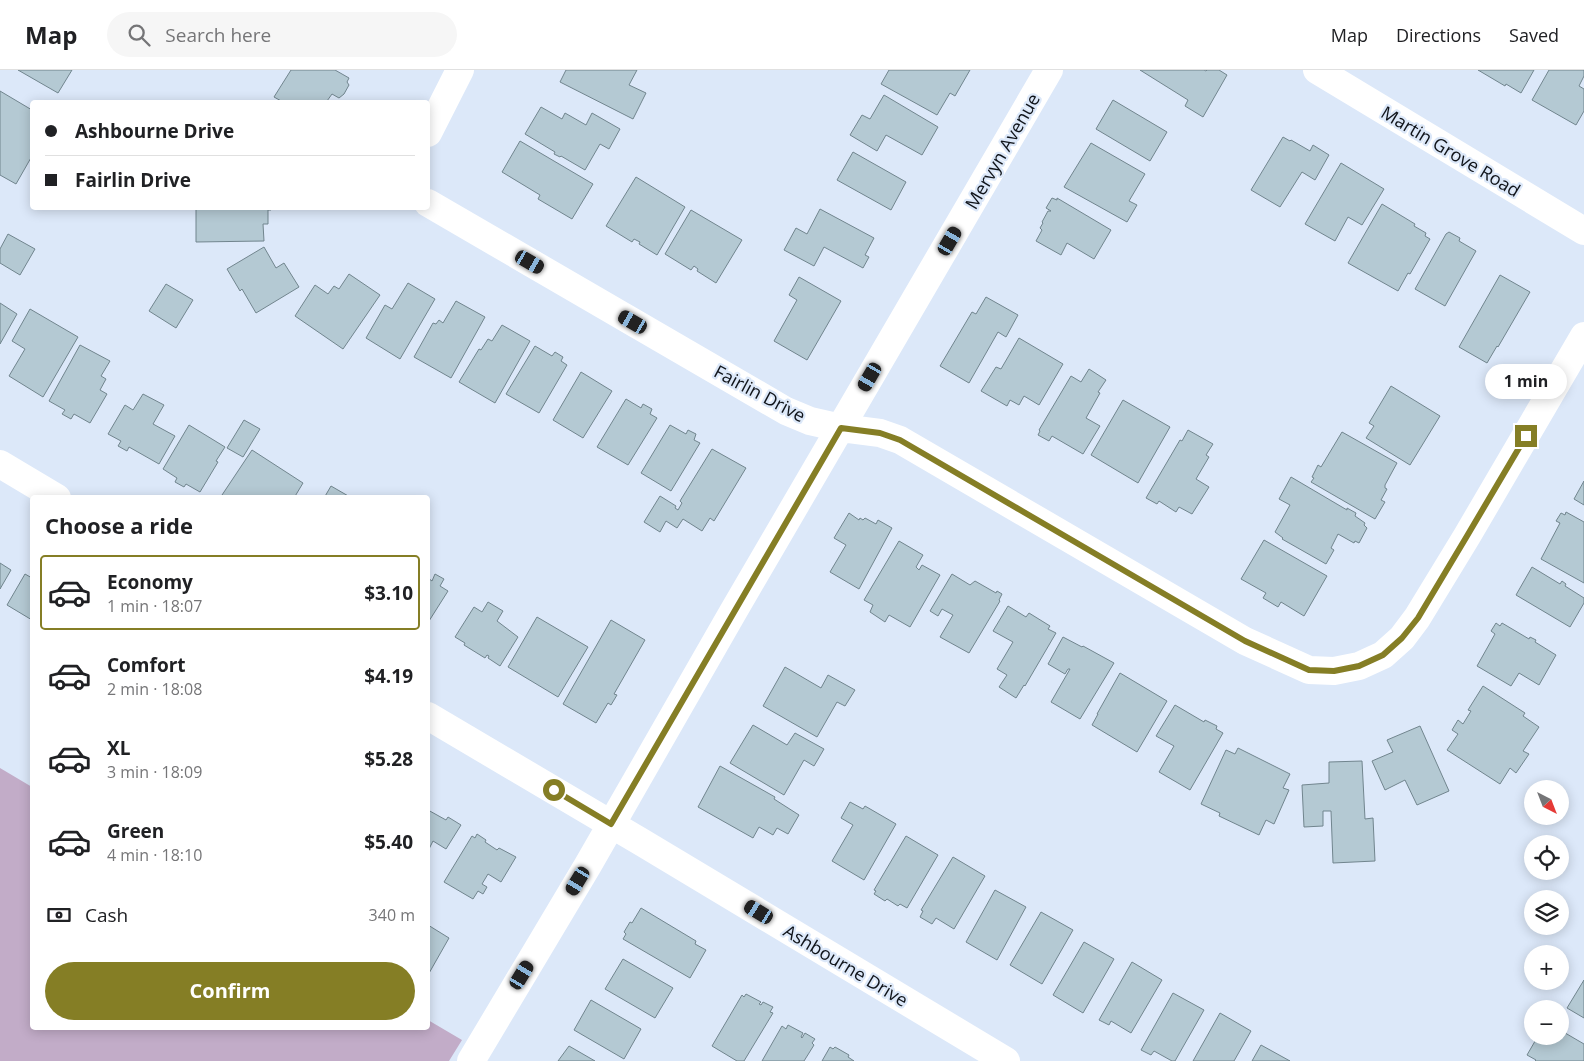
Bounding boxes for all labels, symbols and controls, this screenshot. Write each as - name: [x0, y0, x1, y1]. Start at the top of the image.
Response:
- search box: [107, 12, 457, 57]
- text: Map: [25, 18, 77, 51]
- icon: search: [125, 21, 153, 49]
- text: Search here: [165, 22, 271, 48]
- text: Map: [1331, 23, 1368, 47]
- text: Directions: [1396, 23, 1481, 47]
- text: Saved: [1509, 23, 1559, 47]
- street label: Mervyn Avenue: [959, 89, 1045, 213]
- street label: Martin Grove Road: [1377, 100, 1525, 202]
- text: Ashbourne Drive: [75, 118, 234, 144]
- text: Fairlin Drive: [75, 167, 191, 193]
- car: [936, 224, 963, 258]
- car: [513, 248, 546, 276]
- car: [616, 308, 649, 336]
- street label: Fairlin Drive: [710, 359, 810, 427]
- car: [856, 360, 883, 394]
- callout: 1 min: [1485, 364, 1567, 398]
- text: 1 min: [1504, 370, 1548, 392]
- route end: [1515, 425, 1537, 447]
- text: Choose a ride: [45, 510, 193, 540]
- text: Economy: [107, 569, 193, 595]
- icon: car: [47, 570, 92, 615]
- text: $3.10: [364, 580, 413, 606]
- text: 1 min · 18:07: [107, 595, 202, 617]
- text: Comfort: [107, 652, 186, 678]
- icon: car: [47, 653, 92, 698]
- text: $4.19: [364, 663, 413, 689]
- text: 2 min · 18:08: [107, 678, 202, 700]
- text: XL: [107, 735, 130, 761]
- icon: car: [47, 736, 92, 781]
- text: $5.28: [364, 746, 413, 772]
- text: 3 min · 18:09: [107, 761, 202, 783]
- route start: [543, 779, 565, 801]
- north arrow: [1524, 780, 1569, 825]
- map controls: [1524, 780, 1569, 1045]
- text: Green: [107, 818, 164, 844]
- icon: car: [47, 819, 92, 864]
- text: $5.40: [364, 829, 413, 855]
- button: locate: [1524, 835, 1569, 880]
- text: 4 min · 18:10: [107, 844, 202, 866]
- car: [563, 864, 592, 898]
- button: layers: [1524, 890, 1569, 935]
- car: [742, 898, 775, 926]
- icon: cash: [45, 901, 73, 929]
- text: Cash: [85, 902, 128, 928]
- text: 340 m: [369, 904, 415, 926]
- street label: Ashbourne Drive: [779, 918, 913, 1012]
- button: +: [1524, 945, 1569, 990]
- car: [507, 958, 536, 992]
- button: Confirm: [45, 962, 415, 1020]
- button: −: [1524, 1000, 1569, 1045]

